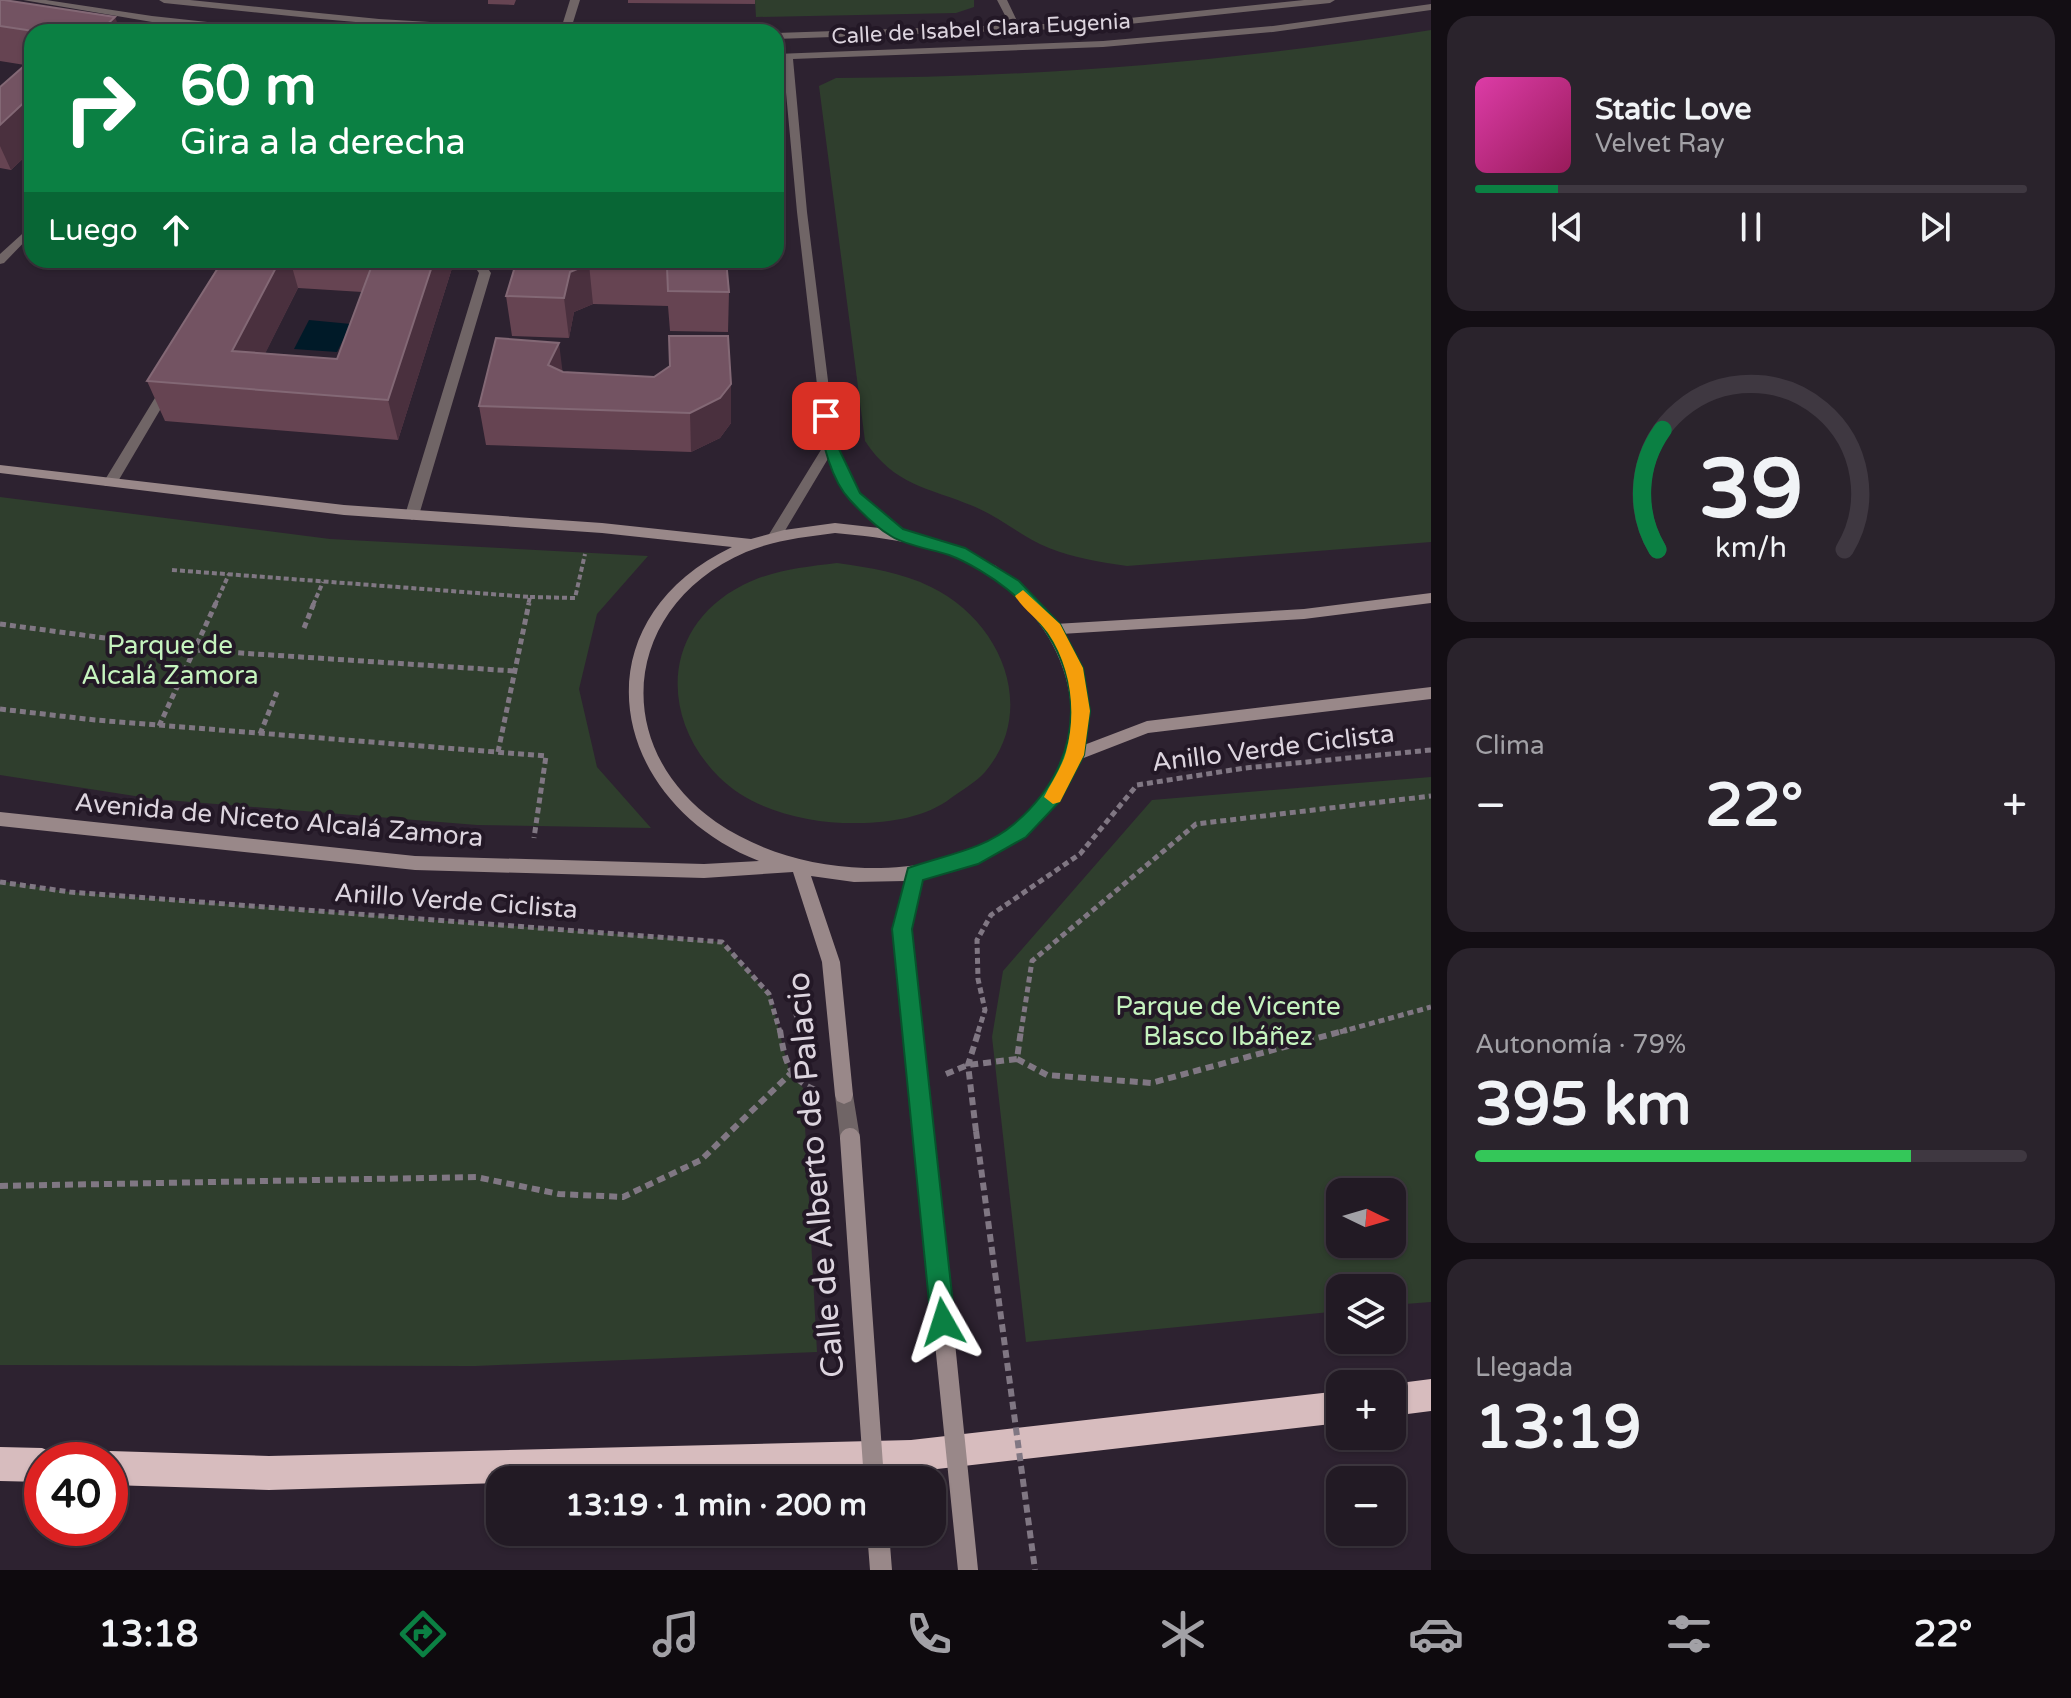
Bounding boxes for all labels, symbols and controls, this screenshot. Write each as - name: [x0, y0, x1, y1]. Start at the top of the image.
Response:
- street label: Calle de Isabel Clara Eugenia: [831, 8, 1131, 50]
- text: 60 m: [180, 53, 316, 120]
- icon: right: [48, 56, 152, 160]
- text: Static Love: [1595, 91, 1751, 128]
- text: Gira a la derecha: [180, 121, 466, 164]
- text: Velvet Ray: [1595, 128, 1725, 159]
- icon: previous: [1545, 205, 1589, 249]
- icon: pause: [1729, 205, 1773, 249]
- icon: next: [1913, 205, 1957, 249]
- icon: ahead: [154, 208, 198, 252]
- text: Luego: [48, 212, 138, 249]
- pin: [792, 382, 860, 450]
- icon: arrive: [804, 394, 848, 438]
- text: 39: [1699, 440, 1803, 540]
- text: km/h: [1715, 531, 1787, 565]
- park label: Parque de Alcalá Zamora: [81, 630, 259, 691]
- street label: Anillo Verde Ciclista: [1150, 718, 1396, 778]
- text: Clima: [1475, 730, 1545, 761]
- text: 22°: [1705, 770, 1803, 842]
- text: −: [1475, 780, 1506, 833]
- text: +: [2002, 780, 2027, 833]
- street label: Avenida de Niceto Alcalá Zamora: [73, 787, 485, 853]
- street label: Anillo Verde Ciclista: [333, 877, 579, 925]
- street label: Calle de Alberto de Palacio: [779, 971, 853, 1379]
- park label: Parque de Vicente Blasco Ibáñez: [1115, 991, 1341, 1052]
- text: Autonomía · 79%: [1475, 1029, 1686, 1060]
- text: 395 km: [1475, 1069, 1691, 1141]
- north arrow: [1326, 1178, 1406, 1258]
- map controls: [1326, 1178, 1406, 1546]
- button: layers: [1326, 1274, 1406, 1354]
- position arrow: [901, 1280, 985, 1364]
- text: Llegada: [1475, 1352, 1573, 1383]
- button: +: [1326, 1370, 1406, 1450]
- text: 13:19: [1475, 1392, 1641, 1464]
- speed limit sign: 40: [24, 1442, 128, 1546]
- button: −: [1326, 1466, 1406, 1546]
- text: 13:19 · 1 min · 200 m: [565, 1487, 867, 1524]
- icon: directions: [395, 1606, 451, 1662]
- icon: music: [648, 1606, 704, 1662]
- icon: phone: [901, 1606, 957, 1662]
- icon: climate: [1155, 1606, 1211, 1662]
- icon: car: [1408, 1606, 1464, 1662]
- icon: filters: [1661, 1606, 1717, 1662]
- text: 13:18: [99, 1613, 198, 1656]
- text: 22°: [1914, 1613, 1972, 1656]

